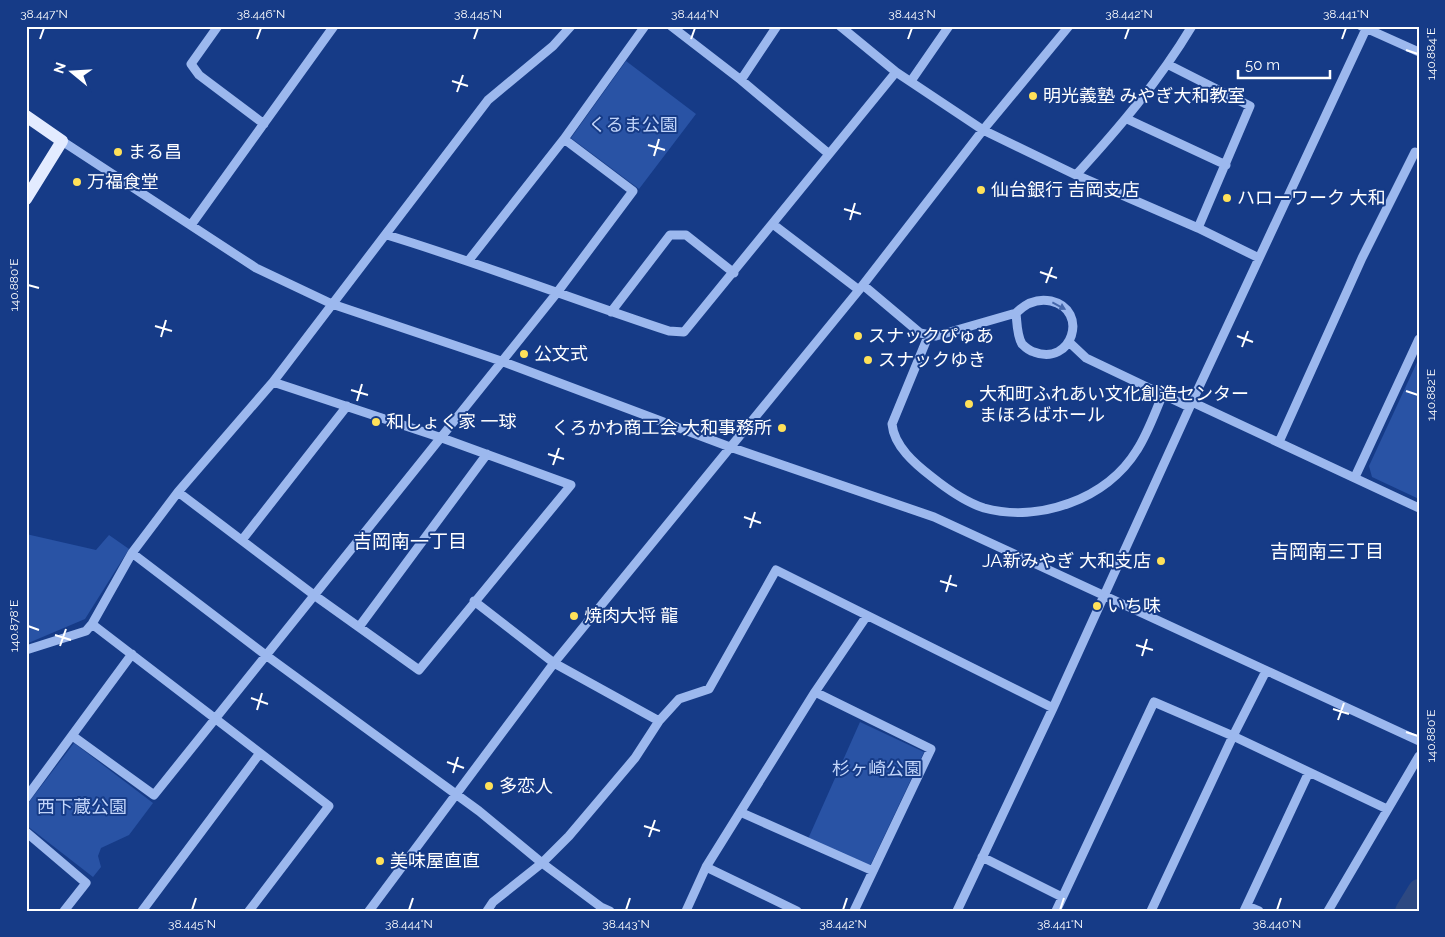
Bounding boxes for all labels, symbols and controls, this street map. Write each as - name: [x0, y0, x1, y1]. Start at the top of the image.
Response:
- text: 38.447°N: [20, 7, 68, 21]
- text: 38.446°N: [237, 7, 285, 21]
- text: 38.445°N: [454, 7, 502, 21]
- text: 38.444°N: [671, 7, 719, 21]
- text: 38.443°N: [888, 7, 936, 21]
- text: 38.442°N: [1105, 7, 1153, 21]
- text: 38.441°N: [1323, 7, 1369, 21]
- text: 140.884°E: [1424, 28, 1438, 80]
- north arrow: [48, 48, 98, 98]
- scale bar: [1238, 48, 1330, 80]
- text: 50 m: [1245, 56, 1280, 74]
- text: N: [50, 60, 69, 76]
- place label: 明光義塾 みやぎ大和教室: [1043, 85, 1246, 106]
- marker: 明光義塾 みやぎ大和教室: [1027, 90, 1039, 102]
- park label: くるま公園: [588, 114, 678, 135]
- place label: まる昌: [128, 141, 182, 162]
- marker: まる昌: [112, 146, 124, 158]
- place label: 万福食堂: [87, 171, 159, 192]
- marker: 万福食堂: [71, 176, 83, 188]
- place label: 仙台銀行 吉岡支店: [991, 179, 1140, 200]
- marker: 仙台銀行 吉岡支店: [975, 184, 987, 196]
- place label: ハローワーク 大和: [1237, 187, 1386, 208]
- marker: ハローワーク 大和: [1221, 192, 1233, 204]
- text: 140.880°E: [7, 258, 21, 312]
- one-way arrow: [1052, 302, 1067, 310]
- place label: スナックぴゅあ: [868, 325, 994, 346]
- marker: スナックぴゅあ: [852, 330, 864, 342]
- place label: 公文式: [534, 343, 588, 364]
- marker: 公文式: [518, 348, 530, 360]
- place label: スナックゆき: [878, 349, 986, 370]
- marker: スナックゆき: [862, 354, 874, 366]
- text: 140.882°E: [1424, 369, 1438, 421]
- place label: 大和町ふれあい文化創造センター まほろばホール: [979, 383, 1249, 425]
- marker: 大和町ふれあい文化創造センター まほろばホール: [963, 398, 975, 410]
- place label: 和しょく家 一球: [386, 411, 517, 432]
- marker: 和しょく家 一球: [370, 416, 382, 428]
- place label: くろかわ商工会 大和事務所: [551, 417, 772, 438]
- marker: くろかわ商工会 大和事務所: [776, 422, 788, 434]
- district label: 吉岡南一丁目: [353, 530, 467, 552]
- district label: 吉岡南三丁目: [1270, 540, 1384, 562]
- place label: JA新みやぎ 大和支店: [982, 550, 1151, 571]
- marker: JA新みやぎ 大和支店: [1155, 555, 1167, 567]
- place label: いち味: [1107, 595, 1161, 616]
- text: 140.878°E: [7, 600, 21, 652]
- marker: いち味: [1091, 600, 1103, 612]
- place label: 焼肉大将 龍: [584, 605, 679, 626]
- marker: 焼肉大将 龍: [568, 610, 580, 622]
- text: 140.880°E: [1424, 709, 1438, 763]
- park label: 杉ヶ崎公園: [832, 758, 922, 779]
- place label: 多恋人: [499, 775, 553, 796]
- marker: 多恋人: [483, 780, 495, 792]
- park label: 西下蔵公園: [37, 796, 127, 817]
- place label: 美味屋直直: [390, 850, 480, 871]
- marker: 美味屋直直: [374, 855, 386, 867]
- text: 38.445°N: [168, 917, 216, 931]
- text: 38.444°N: [385, 917, 433, 931]
- text: 38.443°N: [602, 917, 650, 931]
- text: 38.442°N: [819, 917, 867, 931]
- text: 38.441°N: [1037, 917, 1083, 931]
- text: 38.440°N: [1253, 917, 1301, 931]

